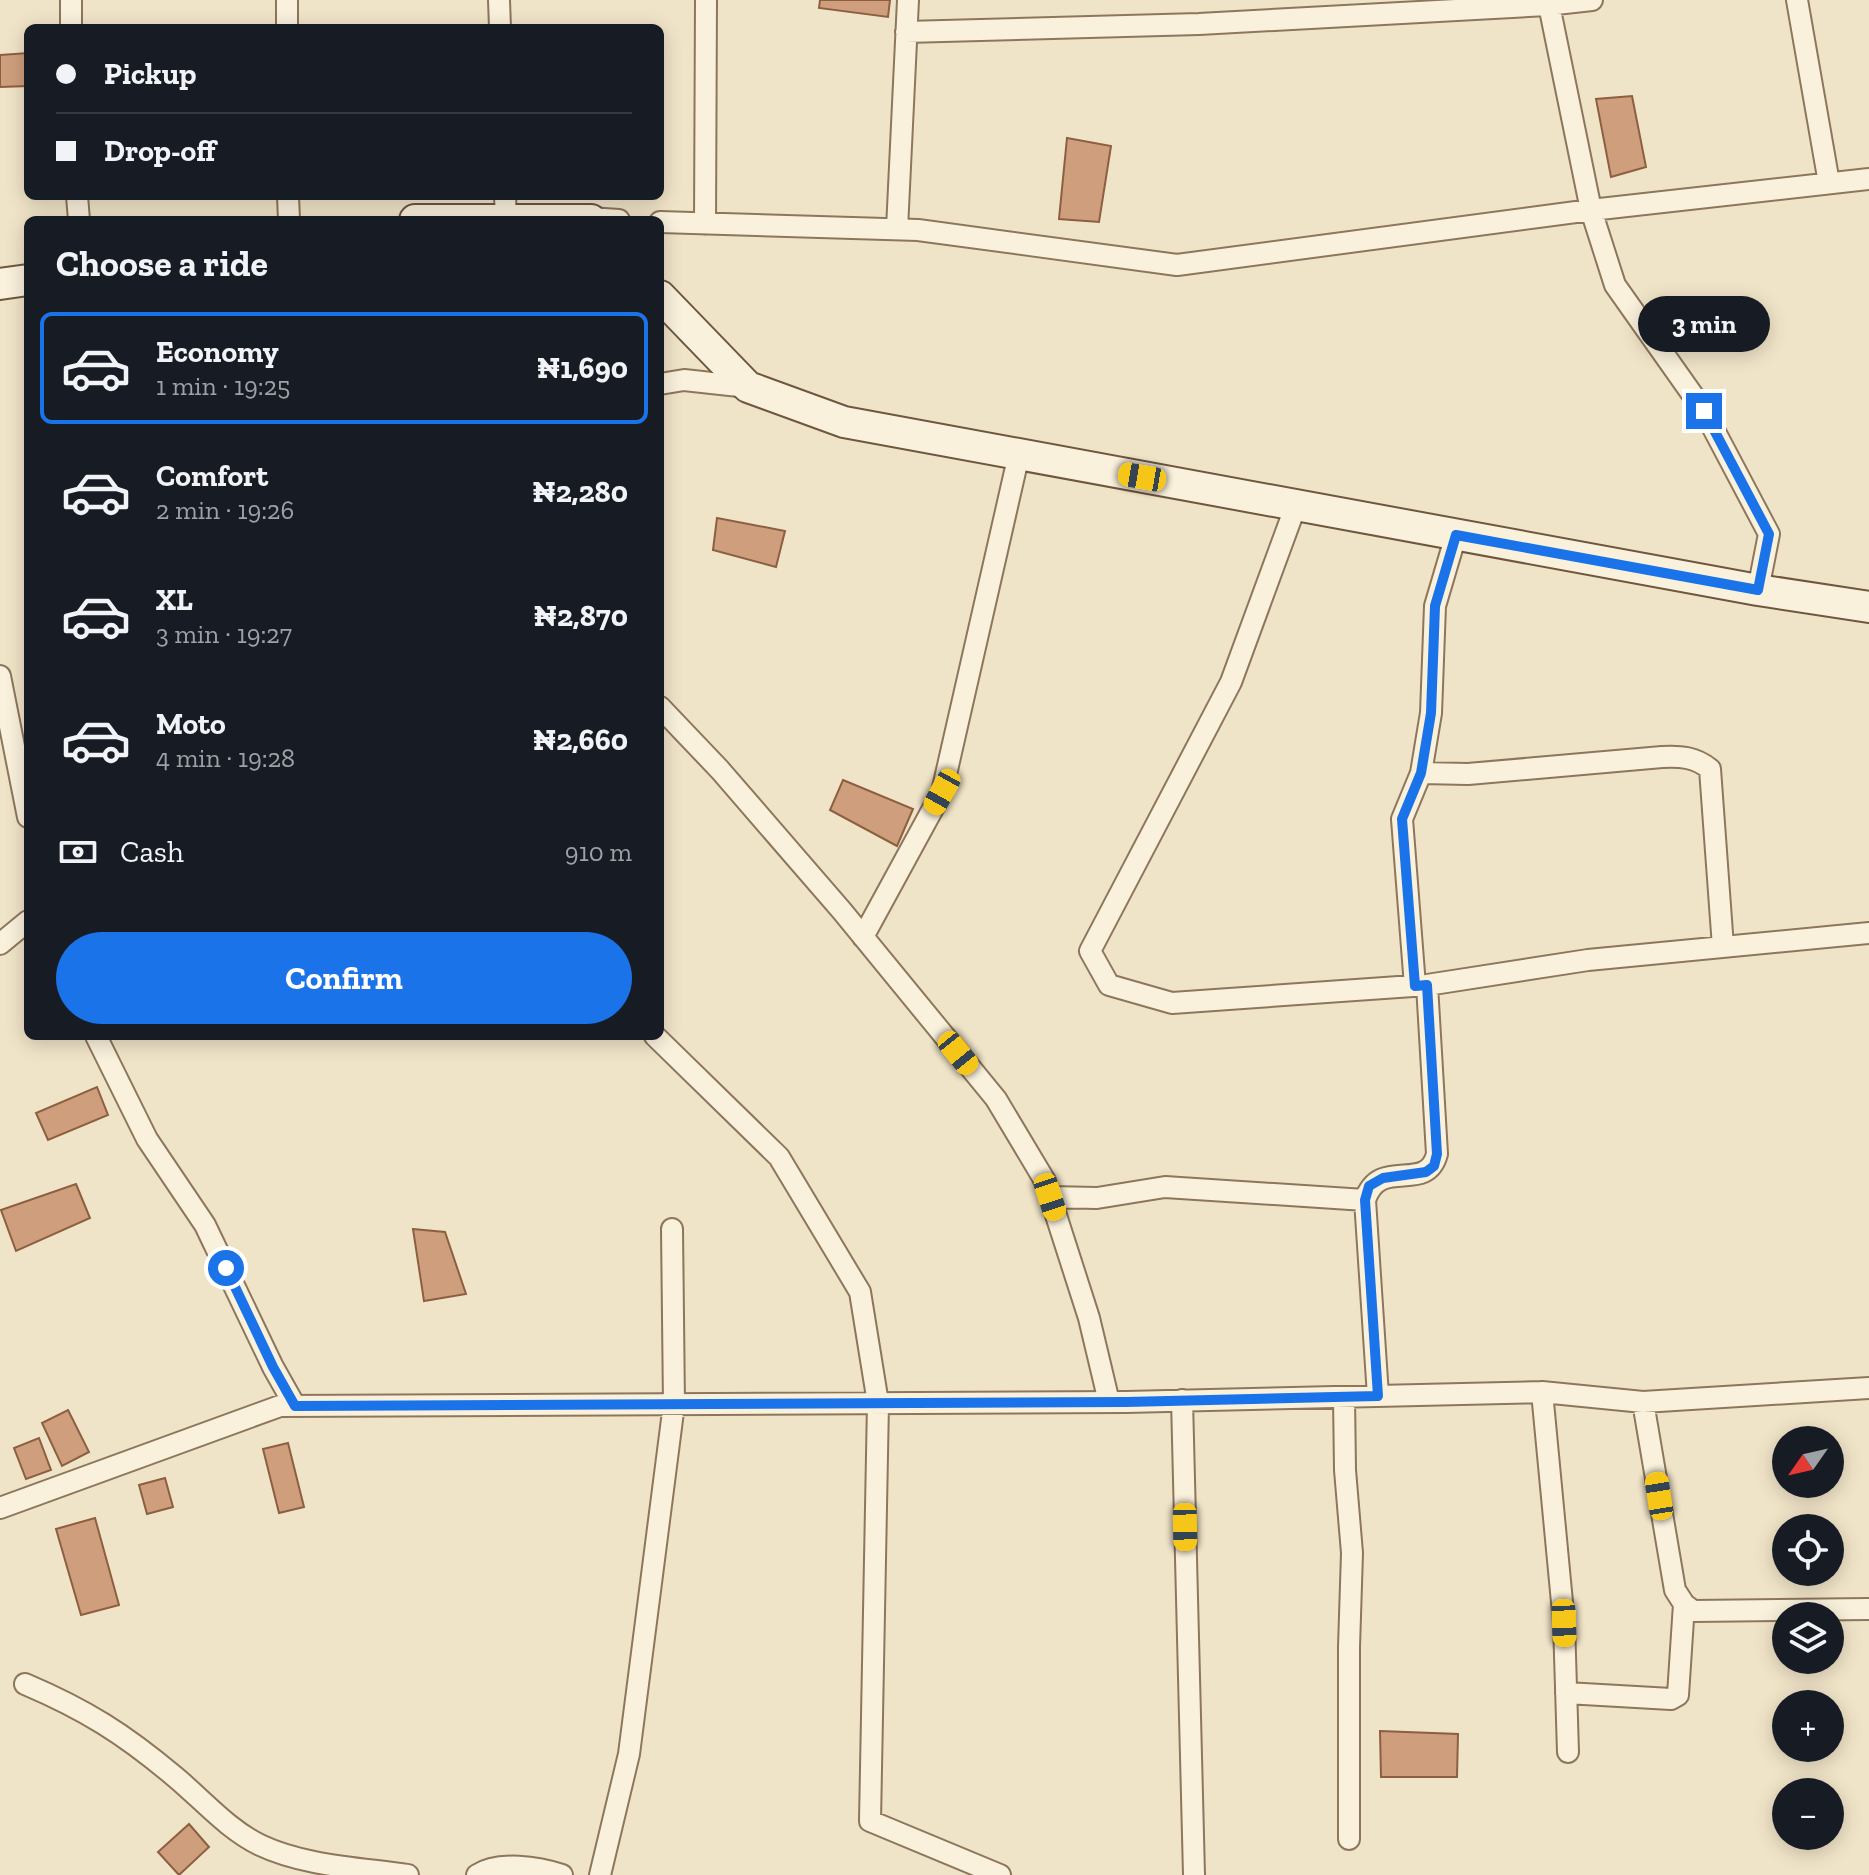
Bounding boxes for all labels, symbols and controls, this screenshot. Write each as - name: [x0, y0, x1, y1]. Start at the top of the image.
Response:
- text: Pickup: [104, 56, 196, 92]
- text: Drop-off: [104, 133, 216, 169]
- text: Choose a ride: [56, 242, 268, 285]
- callout: 3 min: [1638, 295, 1770, 351]
- text: 3 min: [1672, 308, 1736, 340]
- icon: car: [60, 332, 132, 404]
- text: Economy: [156, 334, 279, 370]
- text: ₦1,690: [537, 350, 628, 386]
- text: 1 min · 19:25: [156, 370, 290, 402]
- route end: [1686, 393, 1722, 429]
- icon: car: [60, 456, 132, 528]
- text: Comfort: [156, 458, 268, 494]
- car: [1116, 461, 1168, 493]
- text: ₦2,280: [532, 474, 628, 510]
- text: 2 min · 19:26: [156, 494, 294, 526]
- icon: car: [60, 580, 132, 652]
- text: XL: [156, 582, 193, 618]
- text: ₦2,870: [533, 598, 628, 634]
- text: 3 min · 19:27: [156, 618, 292, 650]
- icon: car: [60, 704, 132, 776]
- text: Moto: [156, 706, 226, 742]
- text: ₦2,660: [533, 722, 628, 758]
- text: 4 min · 19:28: [156, 742, 295, 774]
- car: [920, 765, 964, 819]
- icon: cash: [56, 830, 100, 874]
- text: Cash: [120, 834, 184, 870]
- text: 910 m: [565, 836, 632, 868]
- button: Confirm: [56, 932, 632, 1024]
- car: [934, 1027, 982, 1079]
- car: [1031, 1170, 1069, 1224]
- route start: [208, 1250, 244, 1286]
- north arrow: [1772, 1426, 1844, 1498]
- map controls: [1772, 1426, 1844, 1850]
- car: [1643, 1470, 1675, 1522]
- car: [1173, 1503, 1197, 1551]
- button: locate: [1772, 1514, 1844, 1586]
- car: [1551, 1599, 1577, 1647]
- button: layers: [1772, 1602, 1844, 1674]
- button: +: [1772, 1690, 1844, 1762]
- button: −: [1772, 1778, 1844, 1850]

